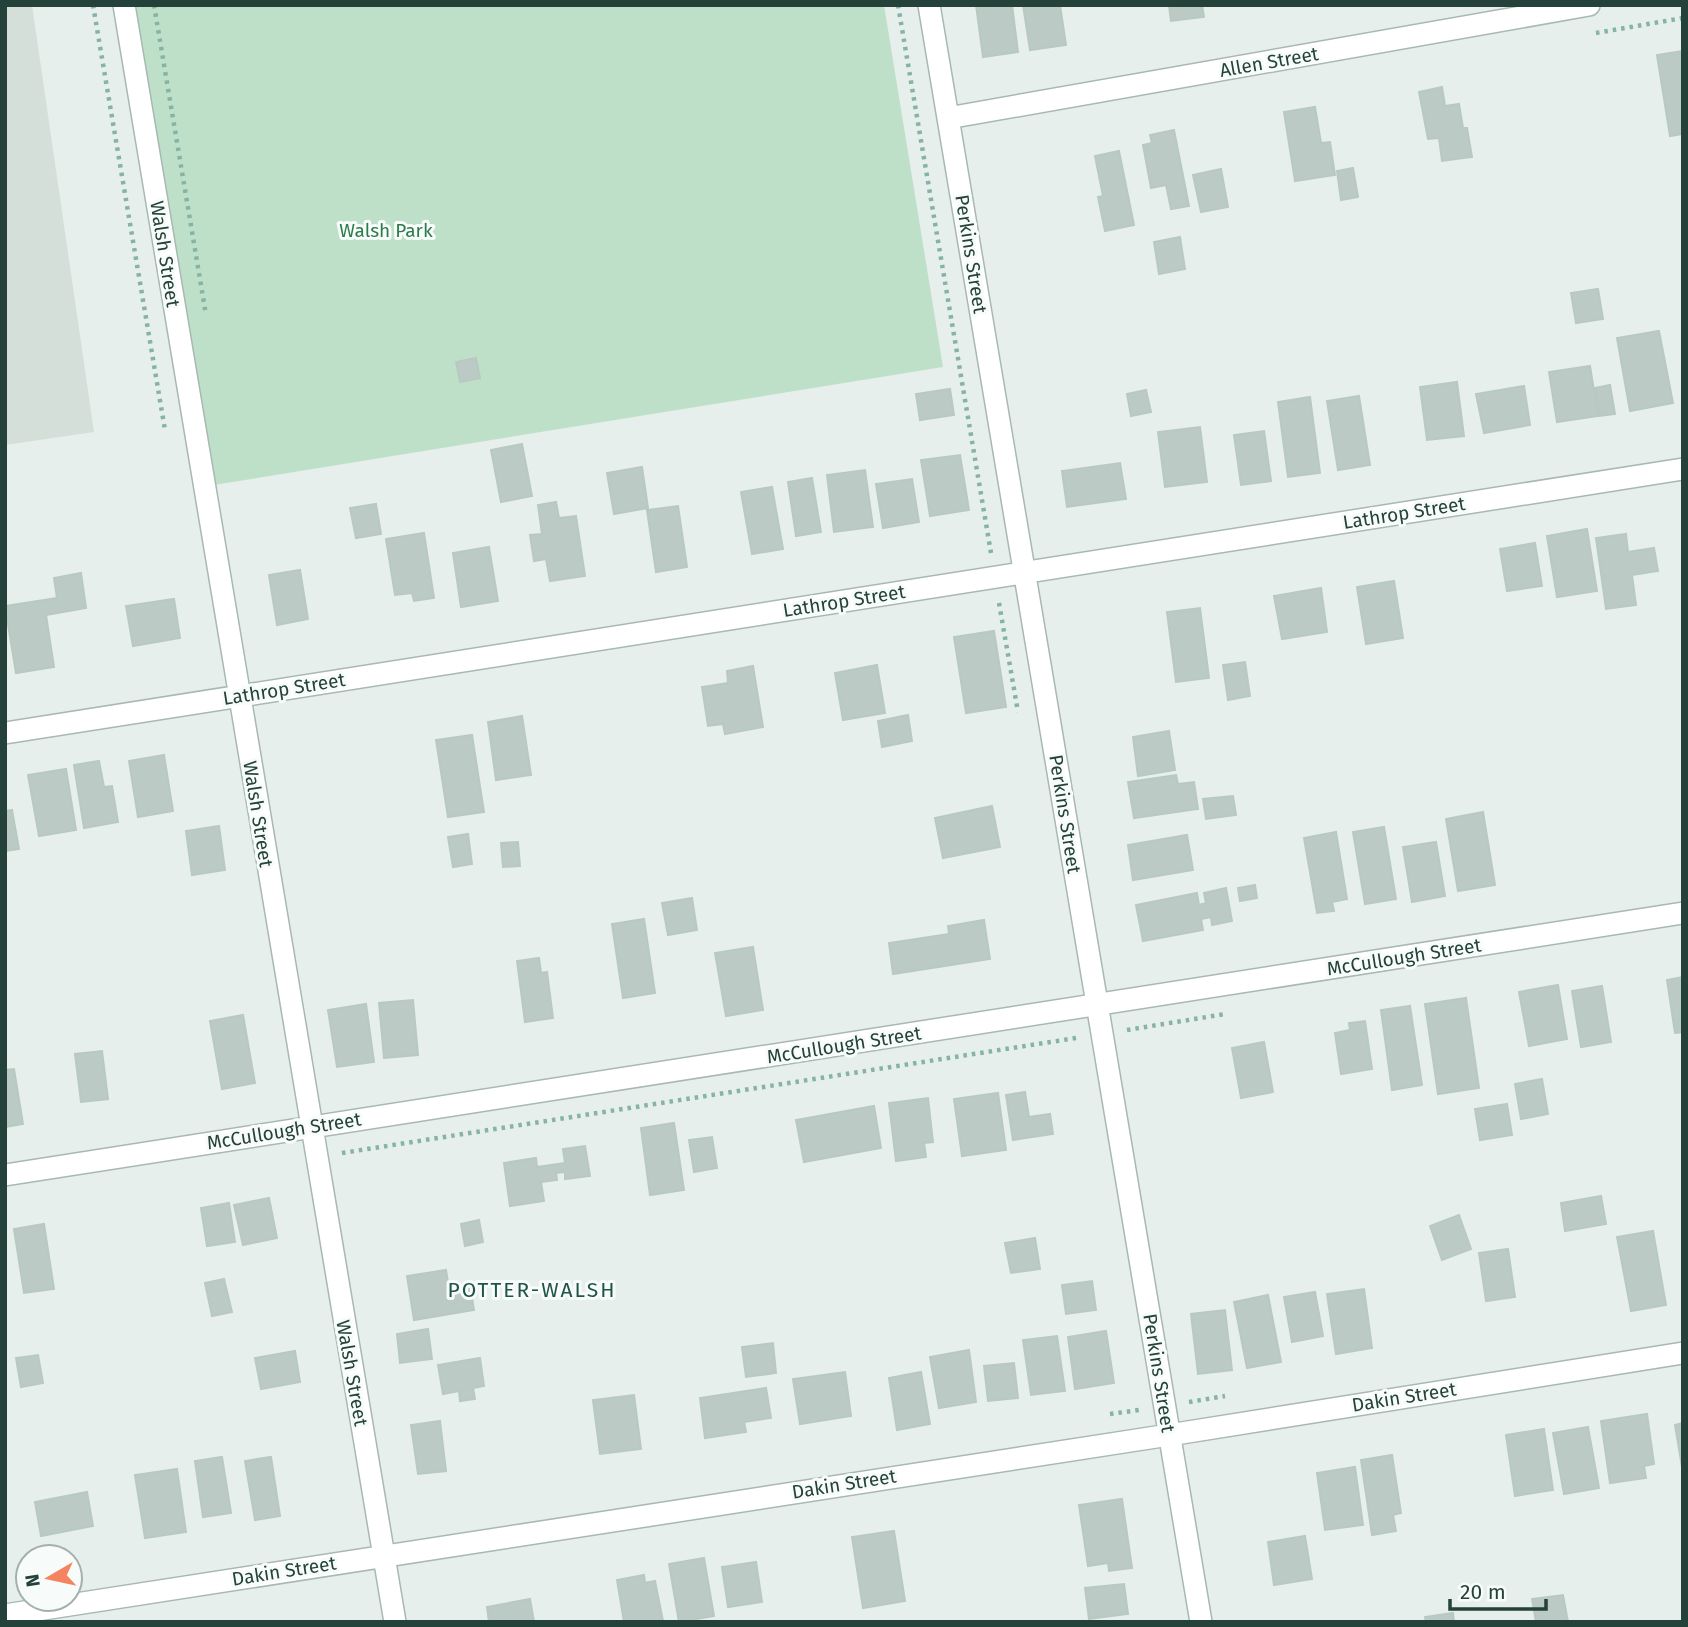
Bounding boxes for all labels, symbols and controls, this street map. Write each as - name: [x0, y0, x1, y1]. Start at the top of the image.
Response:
- street label: Allen Street: [1218, 42, 1320, 82]
- street label: Perkins Street: [950, 193, 992, 315]
- street label: Walsh Street: [145, 199, 185, 309]
- park label: Walsh Park: [339, 219, 433, 242]
- street label: Lathrop Street: [1341, 492, 1467, 534]
- street label: Lathrop Street: [781, 580, 907, 622]
- street label: Lathrop Street: [221, 668, 347, 710]
- street label: Perkins Street: [1044, 753, 1086, 875]
- street label: Walsh Street: [238, 759, 278, 869]
- street label: McCullough Street: [1325, 933, 1483, 981]
- street label: McCullough Street: [765, 1021, 923, 1069]
- street label: McCullough Street: [205, 1107, 363, 1155]
- district label: POTTER-WALSH: [448, 1277, 616, 1303]
- street label: Perkins Street: [1138, 1312, 1180, 1434]
- street label: Walsh Street: [331, 1318, 373, 1428]
- street label: Dakin Street: [1350, 1377, 1458, 1417]
- street label: Dakin Street: [790, 1464, 898, 1504]
- north arrow: [14, 1543, 84, 1613]
- street label: Dakin Street: [230, 1551, 338, 1591]
- scale bar: [1450, 1568, 1546, 1612]
- text: N: [20, 1573, 45, 1589]
- text: 20 m: [1460, 1579, 1506, 1605]

